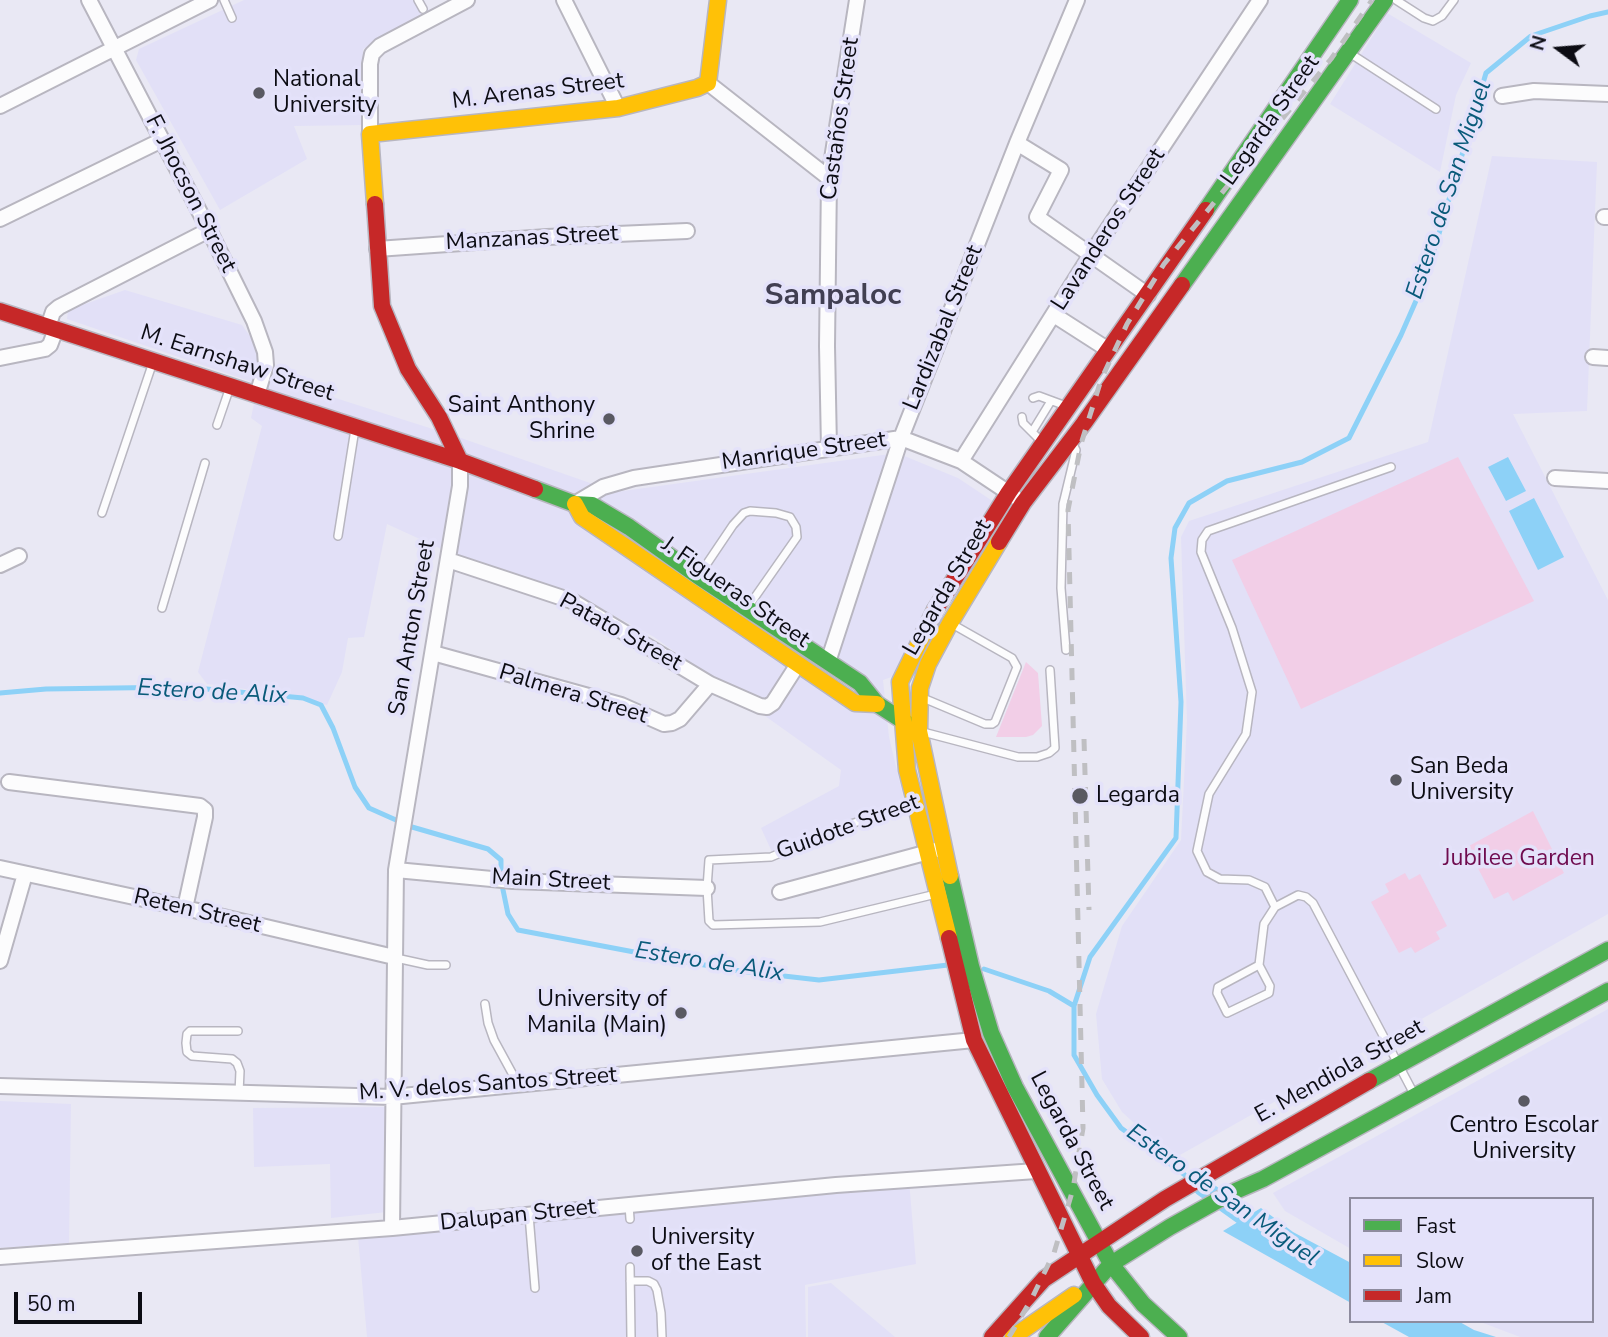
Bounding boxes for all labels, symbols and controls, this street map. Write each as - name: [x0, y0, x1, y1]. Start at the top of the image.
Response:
- north arrow: [1524, 14, 1594, 84]
- text: N: [1524, 33, 1553, 54]
- street label: Castaños Street: [816, 36, 866, 202]
- street label: Legarda Street: [1216, 51, 1326, 191]
- place label: National University: [273, 66, 377, 120]
- street label: M. Arenas Street: [451, 68, 625, 116]
- water label: Estero de San Miguel: [1401, 77, 1499, 303]
- marker: National University: [251, 85, 267, 101]
- street label: F. Jhocson Street: [139, 111, 241, 277]
- street label: Lavanderos Street: [1046, 144, 1172, 316]
- street label: Manzanas Street: [445, 221, 619, 257]
- street label: Lardizabal Street: [898, 242, 990, 414]
- district label: Sampaloc: [765, 279, 901, 315]
- street label: M. Earnshaw Street: [137, 320, 337, 408]
- place label: Saint Anthony Shrine: [448, 392, 595, 446]
- marker: Saint Anthony Shrine: [601, 411, 617, 427]
- street label: Manrique Street: [720, 427, 888, 477]
- street label: Legarda Street: [898, 515, 998, 661]
- street label: J. Figueras Street: [655, 532, 815, 654]
- street label: San Anton Street: [384, 538, 442, 718]
- street label: Patato Street: [554, 588, 686, 678]
- street label: Palmera Street: [495, 659, 651, 731]
- water label: Estero de Alix: [136, 675, 288, 711]
- place label: San Beda University: [1410, 753, 1514, 807]
- marker: San Beda University: [1388, 772, 1404, 788]
- place label: Legarda: [1096, 782, 1180, 810]
- marker: Legarda: [1070, 786, 1090, 806]
- street label: Guidote Street: [773, 789, 923, 867]
- park label: Jubilee Garden: [1443, 845, 1595, 873]
- street label: Main Street: [491, 864, 611, 898]
- street label: Reten Street: [131, 884, 263, 940]
- water label: Estero de Alix: [633, 937, 785, 989]
- place label: University of Manila (Main): [527, 986, 667, 1040]
- marker: University of Manila (Main): [673, 1005, 689, 1021]
- street label: E. Mendiola Street: [1251, 1014, 1429, 1130]
- street label: M. V. delos Santos Street: [358, 1062, 618, 1108]
- street label: Legarda Street: [1023, 1067, 1119, 1215]
- marker: Centro Escolar University: [1516, 1093, 1532, 1109]
- place label: Centro Escolar University: [1449, 1112, 1599, 1166]
- water label: Estero de San Miguel: [1120, 1119, 1324, 1273]
- street label: Dalupan Street: [439, 1194, 597, 1238]
- legend: [1349, 1197, 1594, 1323]
- text: Fast: [1416, 1212, 1456, 1240]
- place label: University of the East: [651, 1224, 761, 1278]
- marker: University of the East: [629, 1243, 645, 1259]
- text: Slow: [1416, 1247, 1464, 1275]
- scale bar: [18, 1278, 145, 1322]
- text: Jam: [1416, 1282, 1452, 1310]
- text: 50 m: [27, 1290, 76, 1318]

